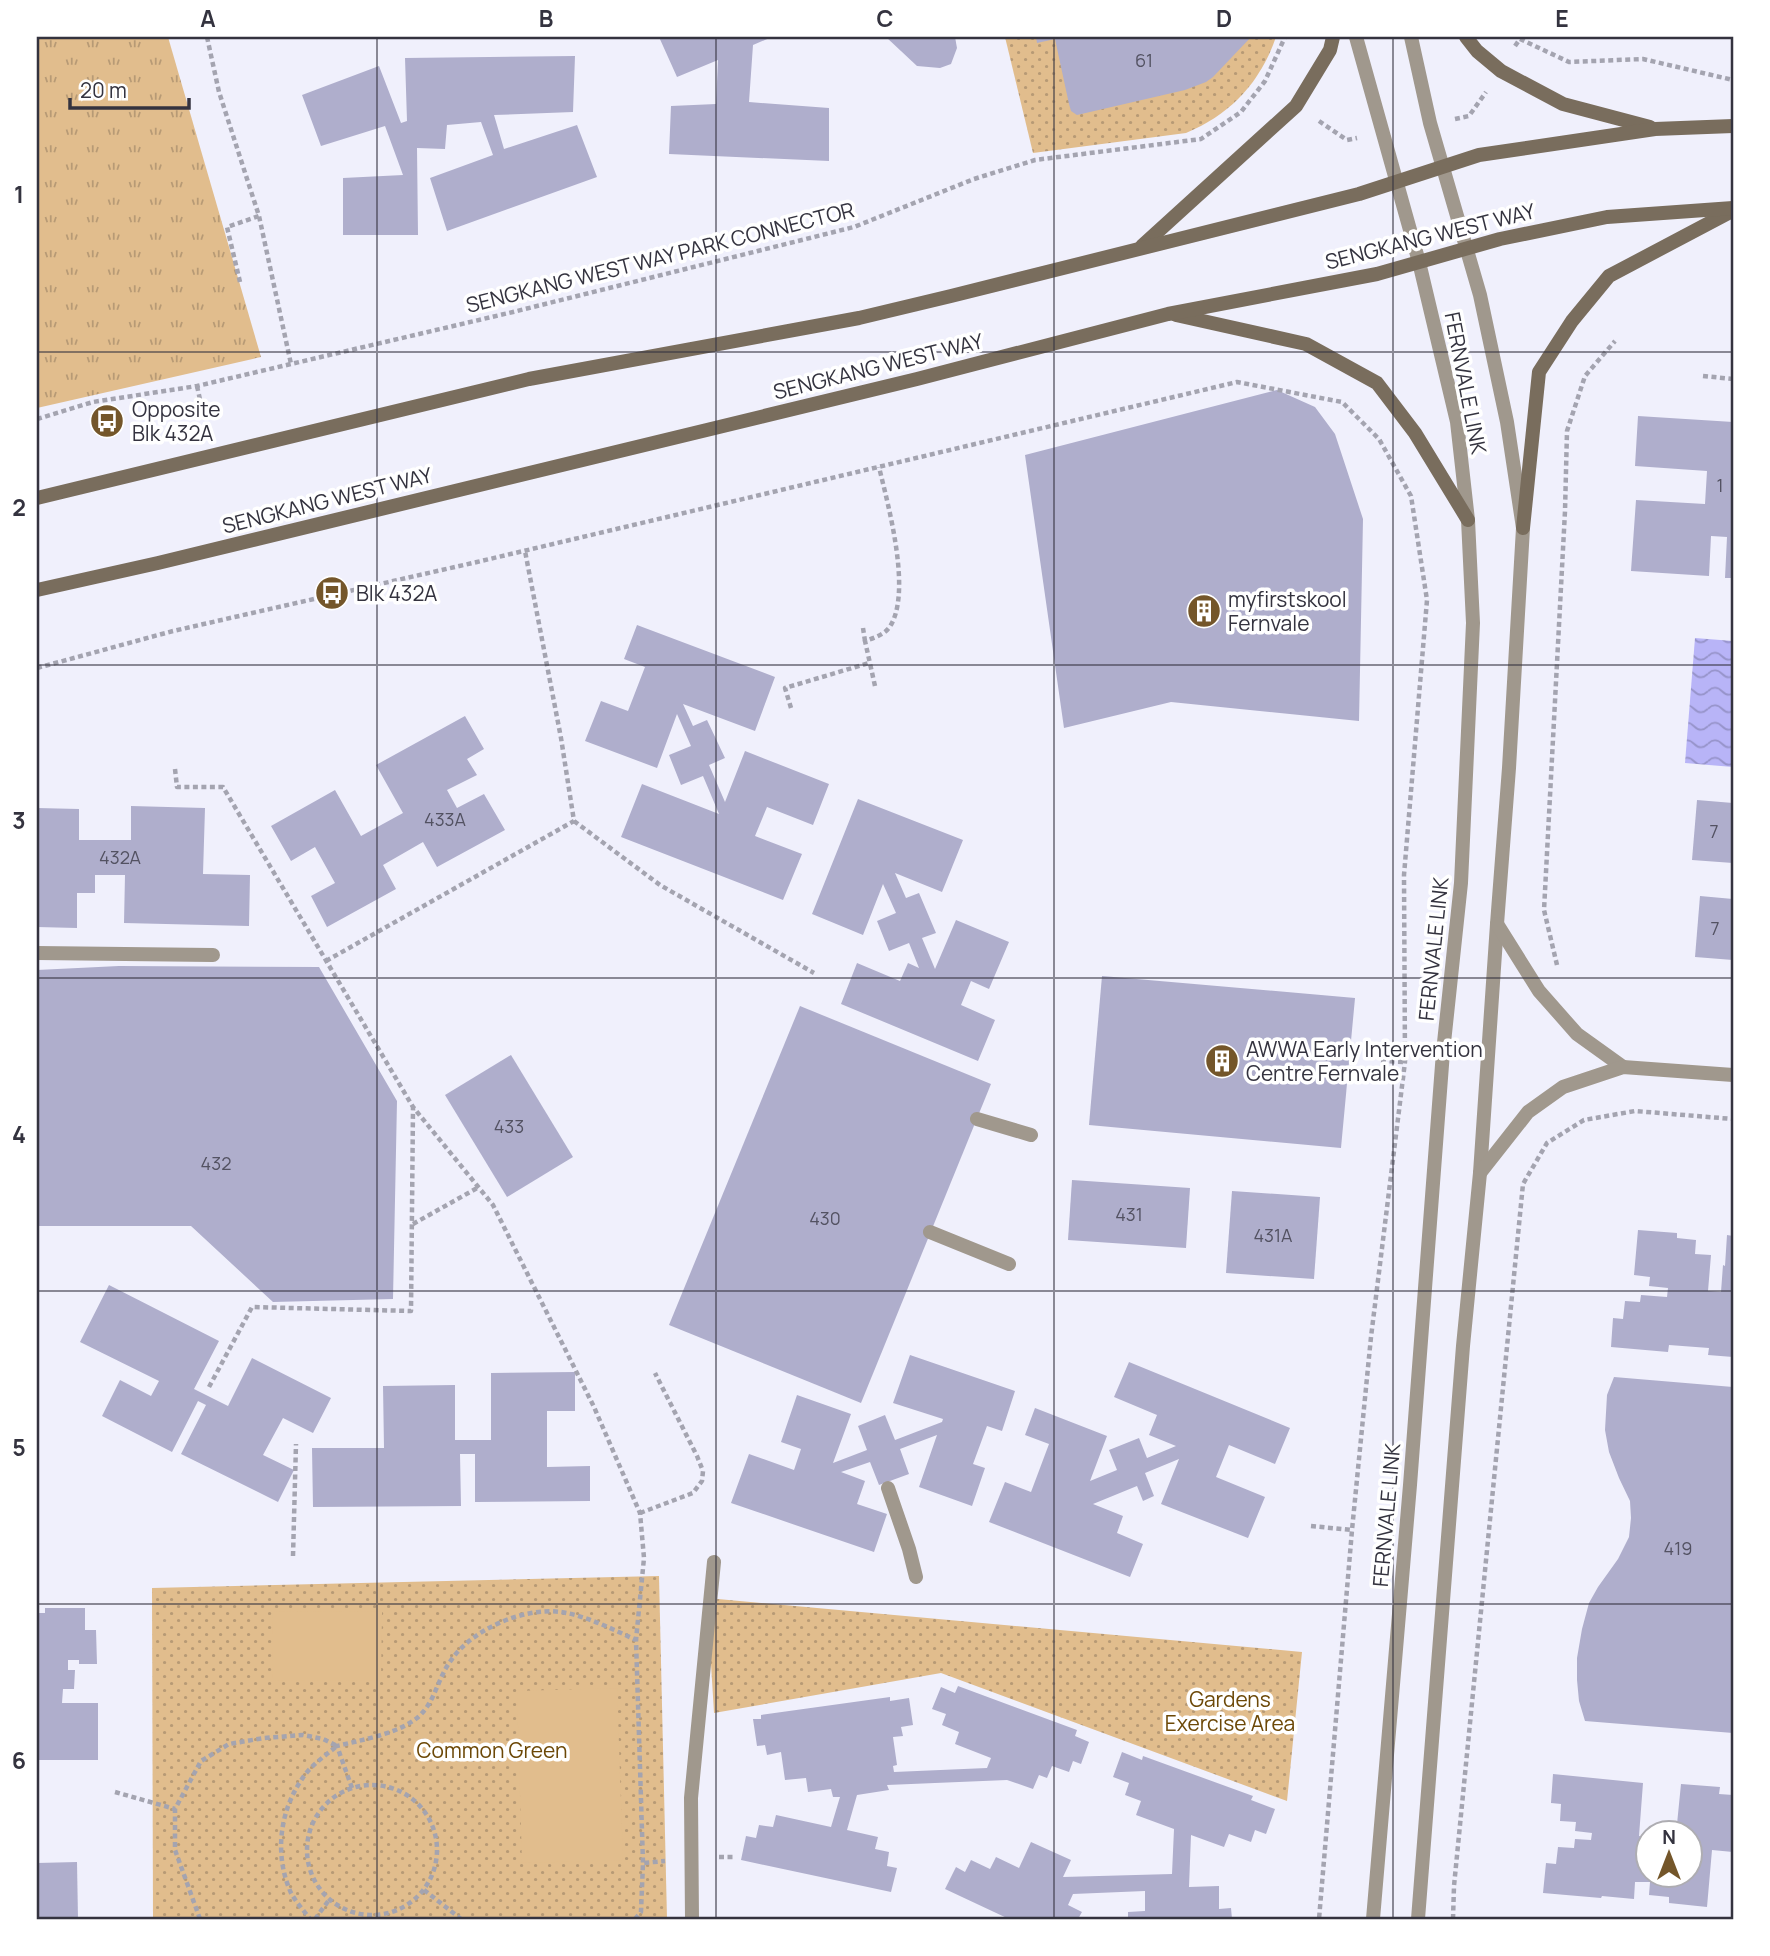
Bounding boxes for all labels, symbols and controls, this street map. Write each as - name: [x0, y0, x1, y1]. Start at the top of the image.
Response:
- text: A: [200, 2, 216, 34]
- text: B: [539, 2, 553, 34]
- text: C: [877, 2, 894, 34]
- text: D: [1216, 2, 1232, 34]
- text: E: [1555, 2, 1569, 34]
- house number: 61: [1135, 48, 1153, 72]
- scale bar: [70, 66, 189, 110]
- text: 20 m: [80, 76, 127, 104]
- text: 1: [14, 178, 24, 210]
- street label: SENGKANG WEST WAY PARK CONNECTOR: [463, 195, 857, 319]
- street label: SENGKANG WEST WAY: [1322, 196, 1538, 276]
- street label: FERNVALE LINK: [1439, 310, 1494, 457]
- street label: SENGKANG WEST WAY: [770, 326, 986, 406]
- place label: Opposite Blk 432A: [132, 395, 221, 447]
- bus stop icon: Opposite Blk 432A: [88, 402, 126, 440]
- street label: SENGKANG WEST WAY: [219, 460, 435, 540]
- house number: 1: [1716, 473, 1724, 497]
- text: 2: [12, 491, 26, 523]
- bus stop icon: Blk 432A: [313, 574, 351, 612]
- place label: Blk 432A: [356, 579, 437, 607]
- place label: myfirstskool Fernvale: [1228, 585, 1347, 637]
- building icon: myfirstskool Fernvale: [1185, 592, 1223, 630]
- text: 3: [12, 804, 26, 836]
- house number: 433A: [424, 807, 467, 831]
- house number: 7: [1709, 819, 1719, 843]
- house number: 432A: [99, 845, 142, 869]
- street label: FERNVALE LINK: [1412, 875, 1455, 1022]
- house number: 7: [1710, 916, 1720, 940]
- place label: AWWA Early Intervention Centre Fernvale: [1246, 1035, 1483, 1087]
- building icon: AWWA Early Intervention Centre Fernvale: [1203, 1042, 1241, 1080]
- house number: 433: [494, 1114, 524, 1138]
- text: 4: [12, 1118, 26, 1150]
- house number: 432: [201, 1151, 231, 1175]
- house number: 431: [1115, 1202, 1143, 1226]
- house number: 430: [809, 1206, 841, 1230]
- house number: 431A: [1254, 1223, 1293, 1247]
- text: 5: [12, 1431, 26, 1463]
- street label: FERNVALE LINK: [1366, 1442, 1406, 1588]
- house number: 419: [1664, 1536, 1692, 1560]
- park label: Gardens Exercise Area: [1165, 1685, 1295, 1737]
- park label: Common Green: [417, 1736, 567, 1764]
- text: 6: [12, 1744, 26, 1776]
- north arrow: [1634, 1820, 1704, 1890]
- text: N: [1662, 1824, 1676, 1850]

